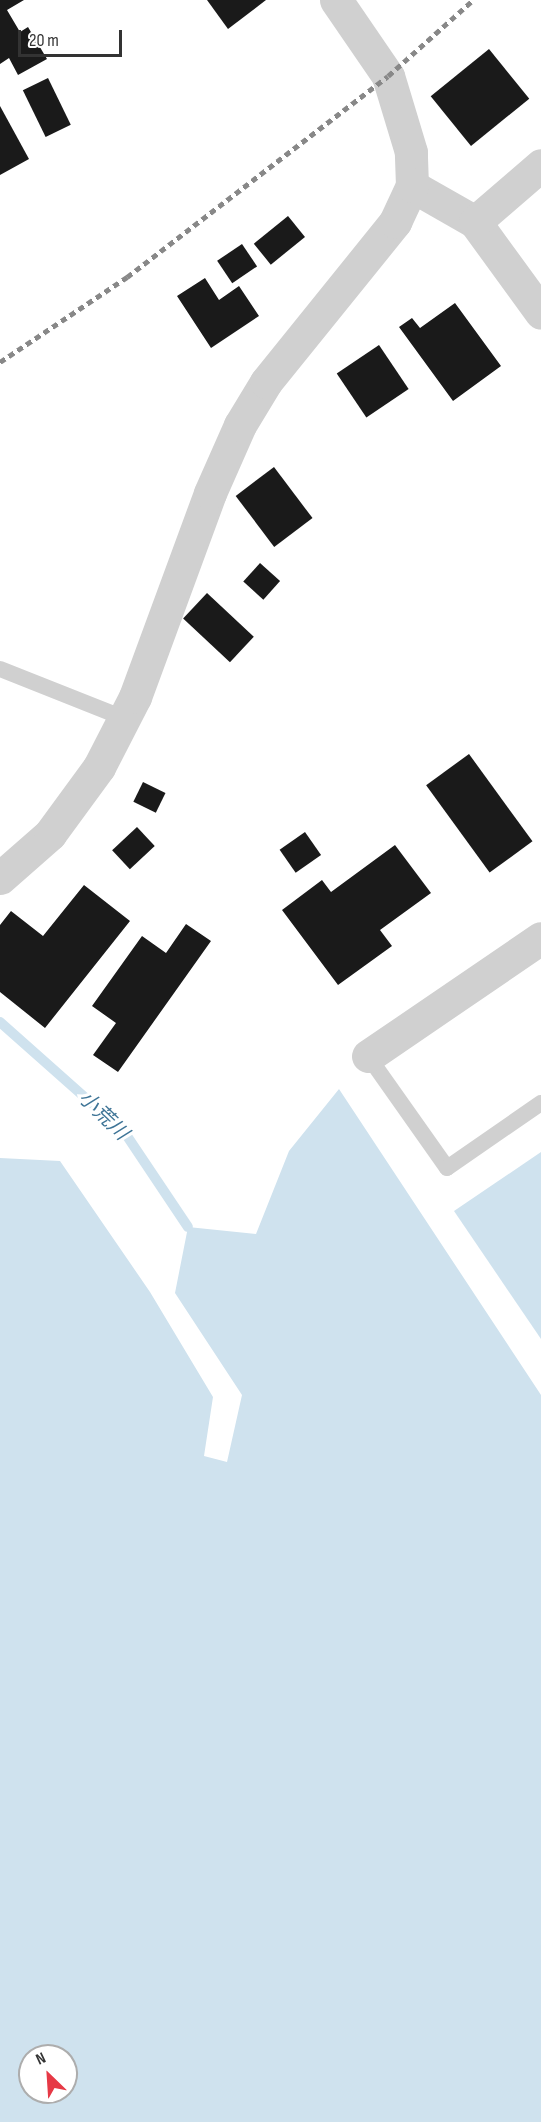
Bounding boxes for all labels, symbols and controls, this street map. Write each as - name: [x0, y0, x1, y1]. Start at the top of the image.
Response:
- scale bar: [21, 18, 124, 56]
- text: 20 m: [29, 30, 59, 51]
- water label: 小荒川: [73, 1087, 133, 1145]
- north arrow: [18, 2044, 78, 2104]
- text: N: [33, 2049, 49, 2069]

